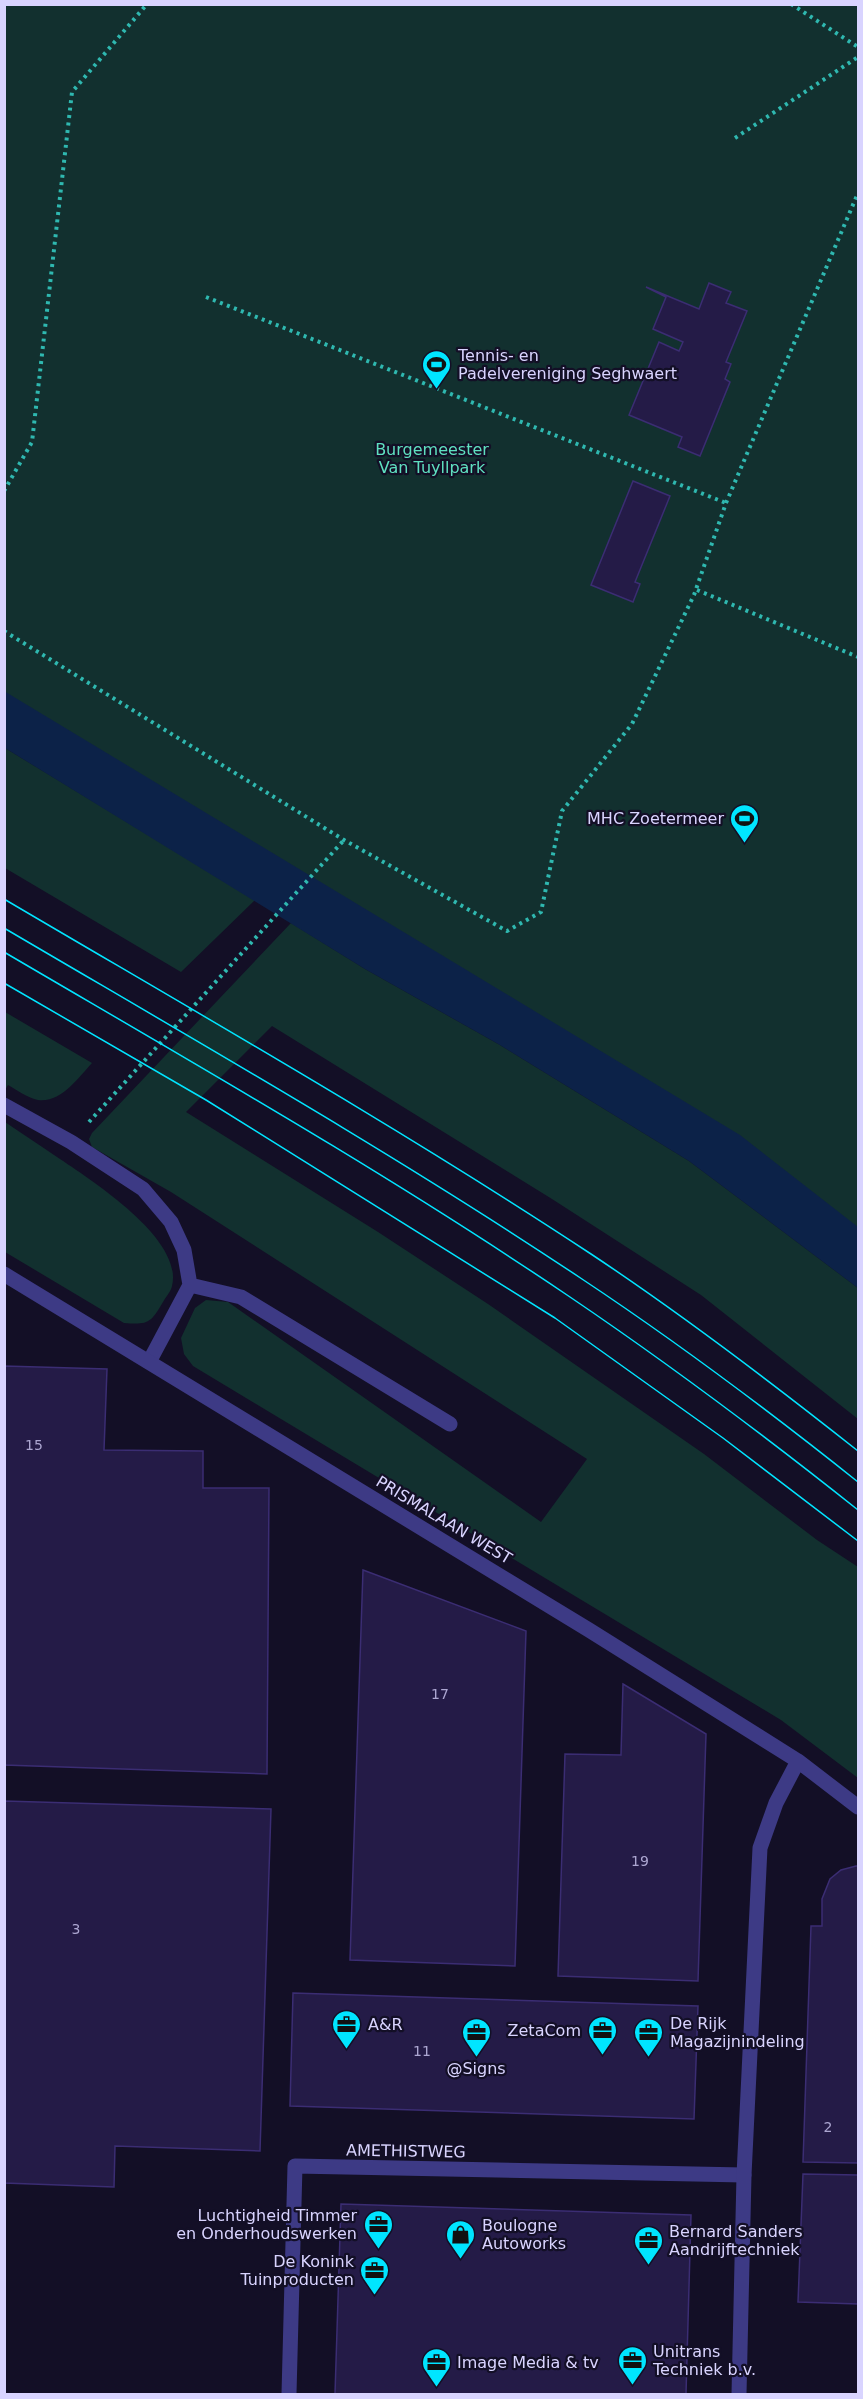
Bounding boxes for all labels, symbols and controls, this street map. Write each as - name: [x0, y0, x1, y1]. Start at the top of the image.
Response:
- place label: Tennis- en Padelvereniging Seghwaert: [457, 346, 677, 383]
- sports icon: Tennis- en Padelvereniging Seghwaert: [421, 348, 453, 390]
- park label: Burgemeester Van Tuyllpark: [375, 440, 489, 477]
- sports icon: MHC Zoetermeer: [729, 802, 761, 844]
- place label: MHC Zoetermeer: [587, 809, 724, 828]
- house number: 15: [25, 1437, 43, 1453]
- street label: PRISMALAAN WEST: [373, 1472, 515, 1568]
- house number: 17: [431, 1686, 449, 1702]
- house number: 19: [631, 1853, 649, 1869]
- house number: 3: [72, 1921, 80, 1937]
- office icon: A&R: [331, 2008, 363, 2050]
- office icon: ZetaCom: [586, 2014, 618, 2056]
- place label: De Rijk Magazijnindeling: [670, 2014, 805, 2051]
- place label: A&R: [368, 2015, 403, 2034]
- office icon: @Signs: [460, 2016, 492, 2058]
- office icon: De Rijk Magazijnindeling: [633, 2016, 665, 2058]
- place label: ZetaCom: [508, 2021, 581, 2040]
- house number: 11: [413, 2043, 431, 2059]
- place label: @Signs: [446, 2059, 506, 2078]
- house number: 2: [824, 2119, 832, 2135]
- street label: AMETHISTWEG: [346, 2140, 466, 2162]
- place label: Luchtigheid Timmer en Onderhoudswerken: [176, 2206, 357, 2243]
- office icon: Luchtigheid Timmer en Onderhoudswerken: [362, 2208, 394, 2250]
- place label: Boulogne Autoworks: [482, 2216, 566, 2253]
- shop icon: Boulogne Autoworks: [445, 2218, 477, 2260]
- place label: Bernard Sanders Aandrijftechniek: [669, 2222, 803, 2259]
- office icon: Bernard Sanders Aandrijftechniek: [632, 2224, 664, 2266]
- place label: De Konink Tuinproducten: [239, 2252, 355, 2289]
- office icon: De Konink Tuinproducten: [359, 2254, 391, 2296]
- place label: Unitrans Techniek b.v.: [652, 2342, 756, 2379]
- office icon: Unitrans Techniek b.v.: [616, 2344, 648, 2386]
- office icon: Image Media & tv: [420, 2346, 452, 2388]
- place label: Image Media & tv: [457, 2353, 599, 2372]

